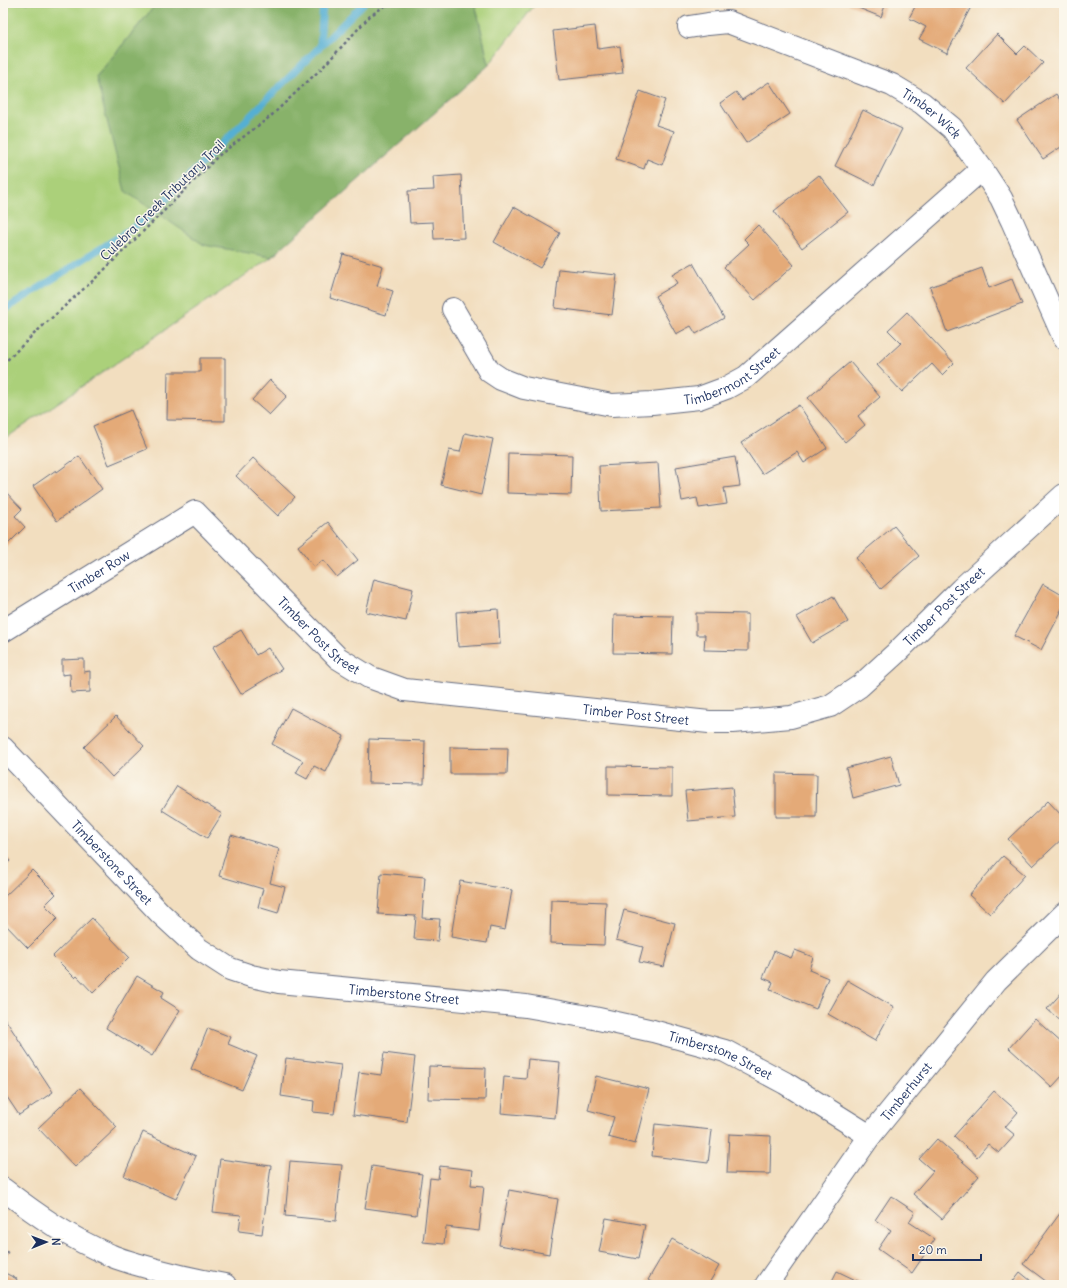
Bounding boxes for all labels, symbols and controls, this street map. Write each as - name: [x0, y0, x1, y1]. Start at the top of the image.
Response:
- street label: Timber Wick: [899, 85, 965, 142]
- street label: Culebra Creek Tributary Trail: [96, 136, 228, 264]
- street label: Timbermont Street: [683, 343, 784, 409]
- street label: Timber Row: [65, 546, 133, 597]
- street label: Timber Post Street: [900, 563, 989, 650]
- street label: Timber Post Street: [274, 593, 363, 679]
- street label: Timber Post Street: [582, 701, 690, 729]
- street label: Timberstone Street: [67, 817, 156, 909]
- street label: Timberstone Street: [348, 981, 460, 1009]
- street label: Timberstone Street: [667, 1028, 776, 1084]
- street label: Timberhurst: [877, 1058, 936, 1125]
- north arrow: [26, 1222, 66, 1262]
- scale bar: [913, 1236, 981, 1262]
- text: N: [49, 1238, 63, 1246]
- text: 20 m: [919, 1242, 947, 1257]

